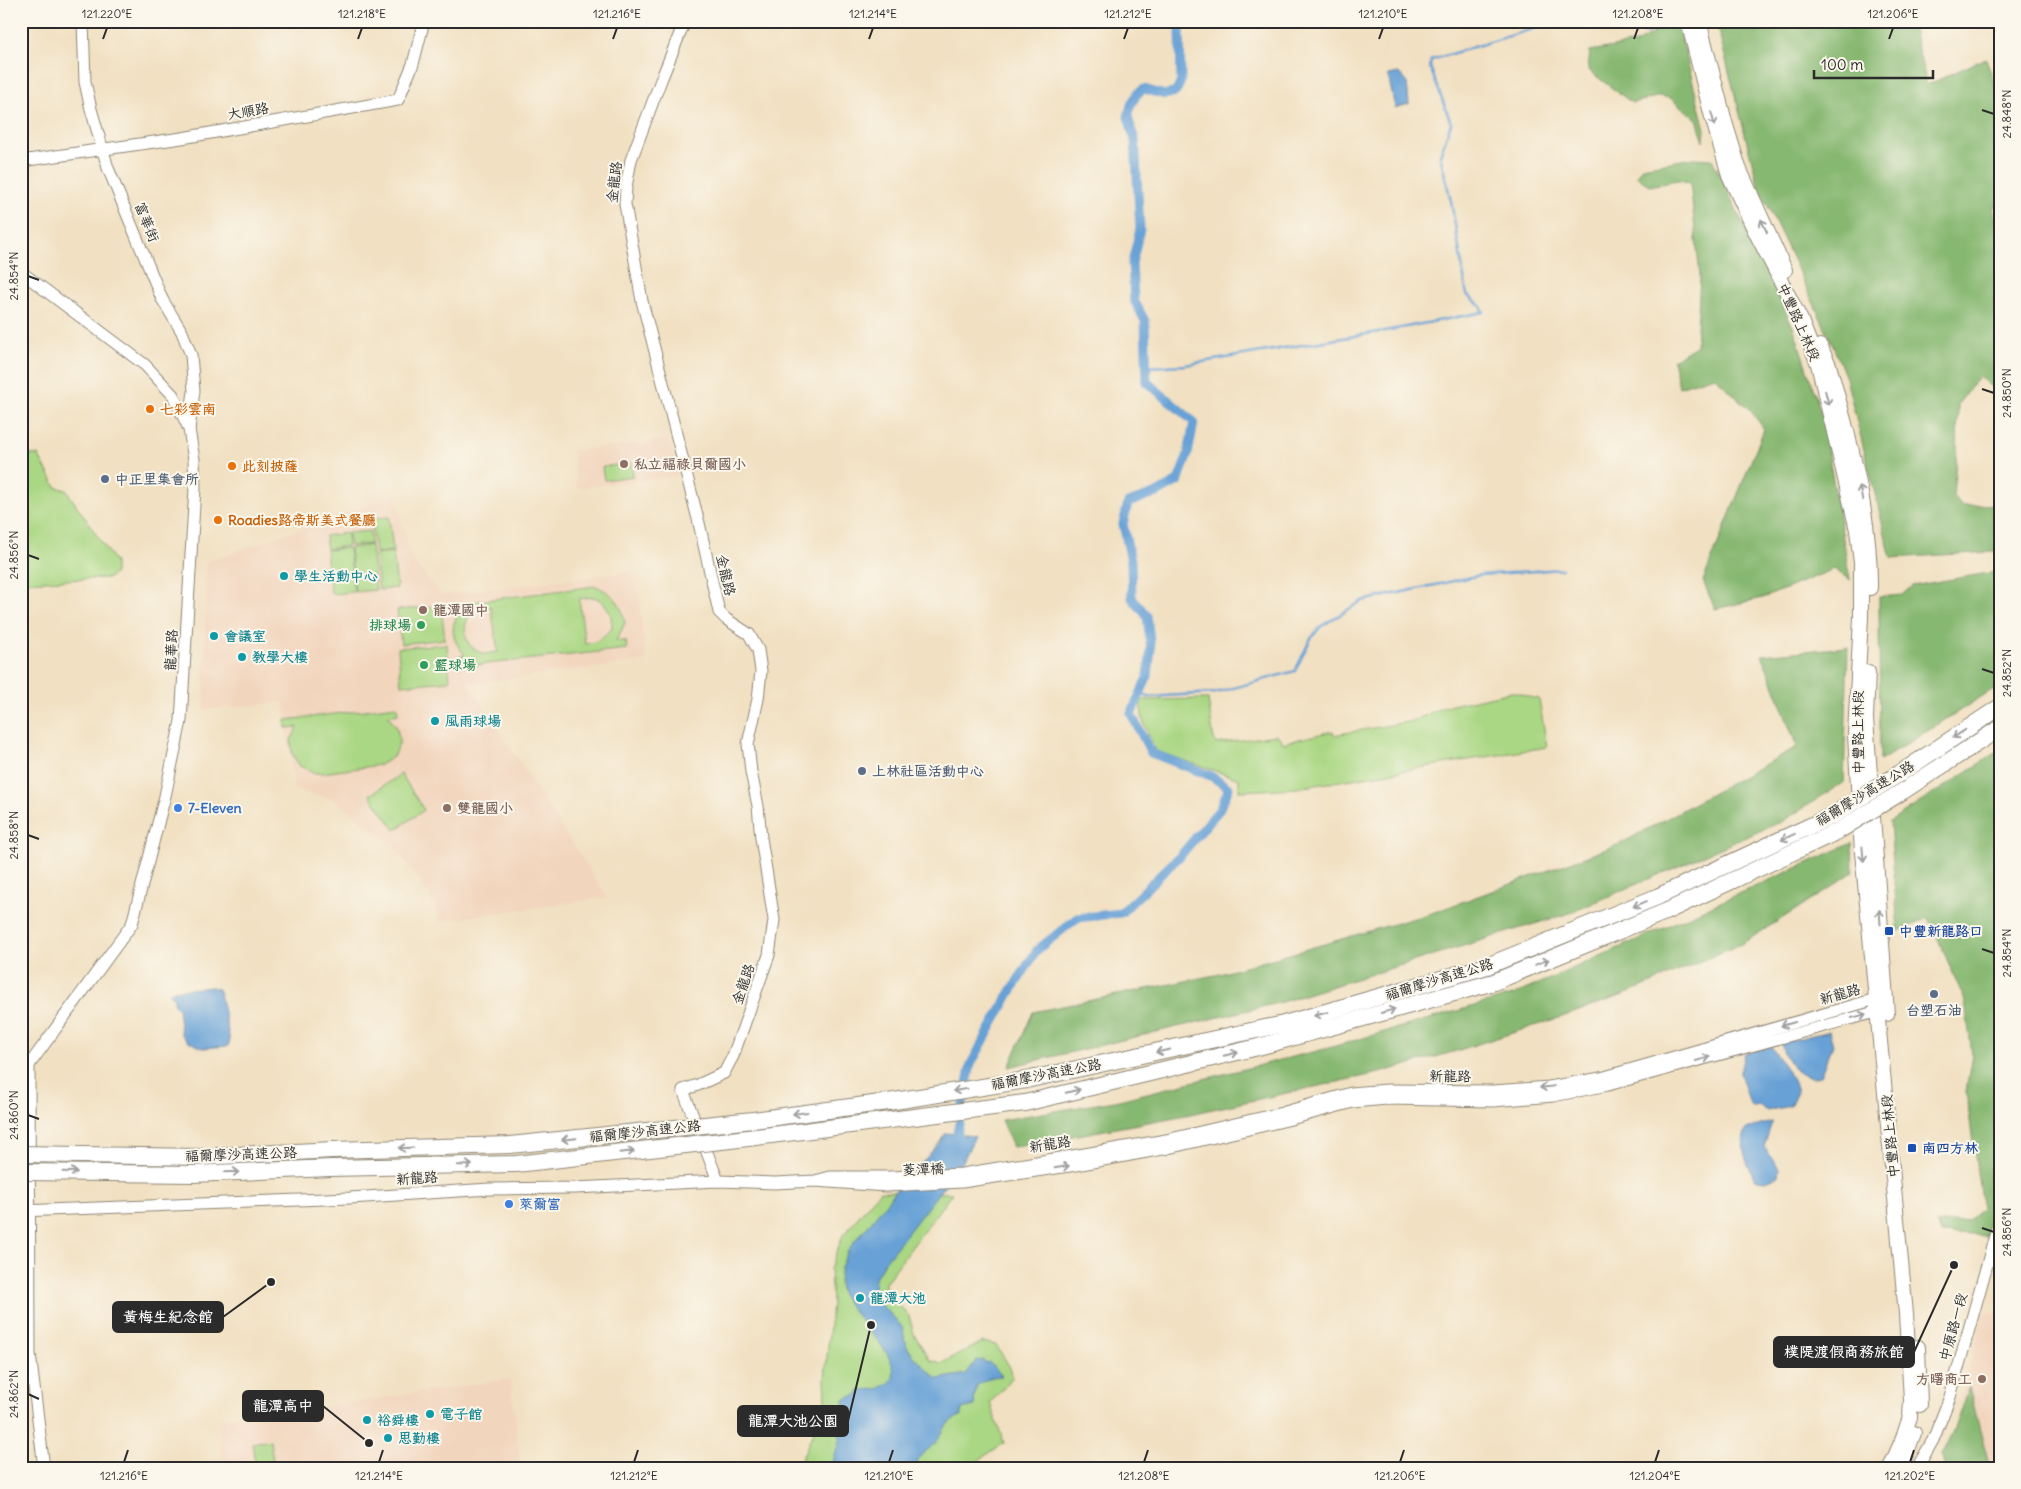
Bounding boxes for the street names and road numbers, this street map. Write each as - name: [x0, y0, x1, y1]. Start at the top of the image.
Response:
- street label: 大順路: [226, 98, 270, 124]
- street label: 金龍路: [603, 160, 625, 204]
- street label: 富華街: [131, 199, 163, 245]
- street label: 中豐路上林段: [1774, 280, 1824, 364]
- street label: 金龍路: [713, 553, 739, 597]
- street label: 龍華路: [161, 629, 181, 671]
- street label: 中豐路上林段: [1849, 690, 1867, 774]
- street label: 福爾摩沙高速公路: [1812, 756, 1918, 830]
- street label: 福爾摩沙高速公路: [1383, 954, 1495, 1004]
- street label: 金龍路: [728, 961, 758, 1007]
- street label: 新龍路: [1817, 980, 1863, 1008]
- street label: 福爾摩沙高速公路: [989, 1054, 1103, 1094]
- street label: 新龍路: [1429, 1067, 1471, 1085]
- street label: 中豐路上林段: [1877, 1093, 1903, 1179]
- street label: 福爾摩沙高速公路: [588, 1116, 702, 1146]
- street label: 新龍路: [1028, 1132, 1072, 1156]
- street label: 福爾摩沙高速公路: [185, 1143, 297, 1165]
- street label: 菱潭橋: [902, 1159, 944, 1179]
- street label: 新龍路: [395, 1168, 439, 1188]
- street label: 中原路一段: [1935, 1291, 1971, 1363]

